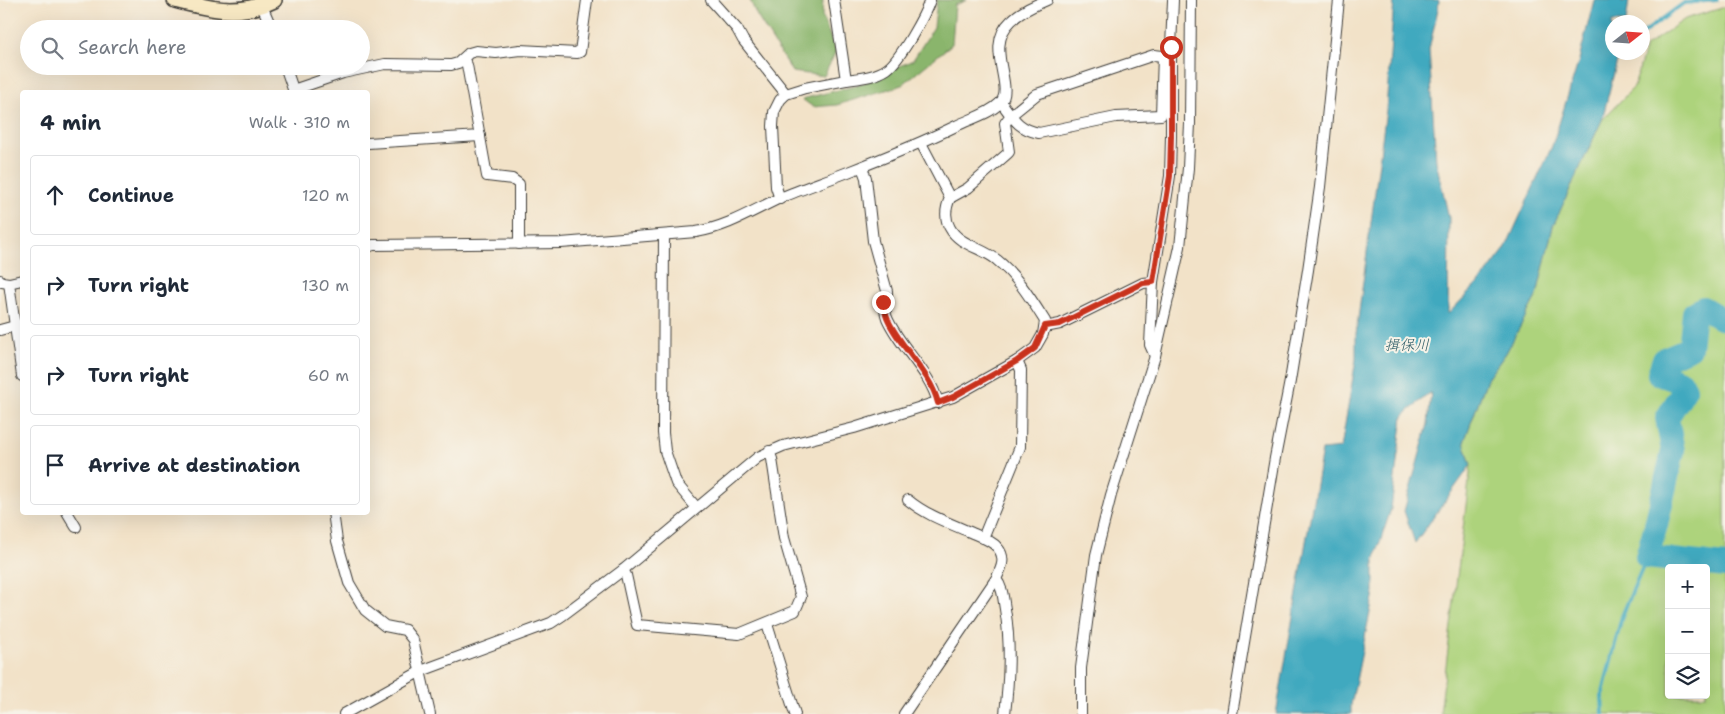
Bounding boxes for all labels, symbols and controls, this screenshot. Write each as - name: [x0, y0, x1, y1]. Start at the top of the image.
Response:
- north arrow: [1605, 15, 1650, 60]
- search box: [20, 20, 370, 75]
- icon: search: [38, 34, 66, 62]
- text: Search here: [78, 35, 187, 60]
- route start: [1160, 36, 1183, 59]
- text: 4 min: [40, 109, 101, 137]
- text: Walk · 310 m: [249, 112, 350, 133]
- icon: ahead: [41, 181, 69, 209]
- text: Continue: [88, 183, 174, 208]
- text: 120 m: [302, 185, 349, 206]
- icon: right: [41, 271, 69, 299]
- text: Turn right: [88, 273, 189, 298]
- text: 130 m: [302, 275, 349, 296]
- route end: [872, 291, 895, 314]
- water label: 揖保川: [1384, 335, 1430, 355]
- icon: right: [41, 361, 69, 389]
- text: Turn right: [88, 363, 189, 388]
- text: 60 m: [308, 365, 349, 386]
- icon: arrive: [41, 451, 69, 479]
- text: Arrive at destination: [88, 453, 300, 478]
- map controls: [1665, 564, 1710, 699]
- button: +: [1665, 564, 1710, 609]
- button: −: [1665, 609, 1710, 654]
- button: layers: [1665, 654, 1710, 699]

